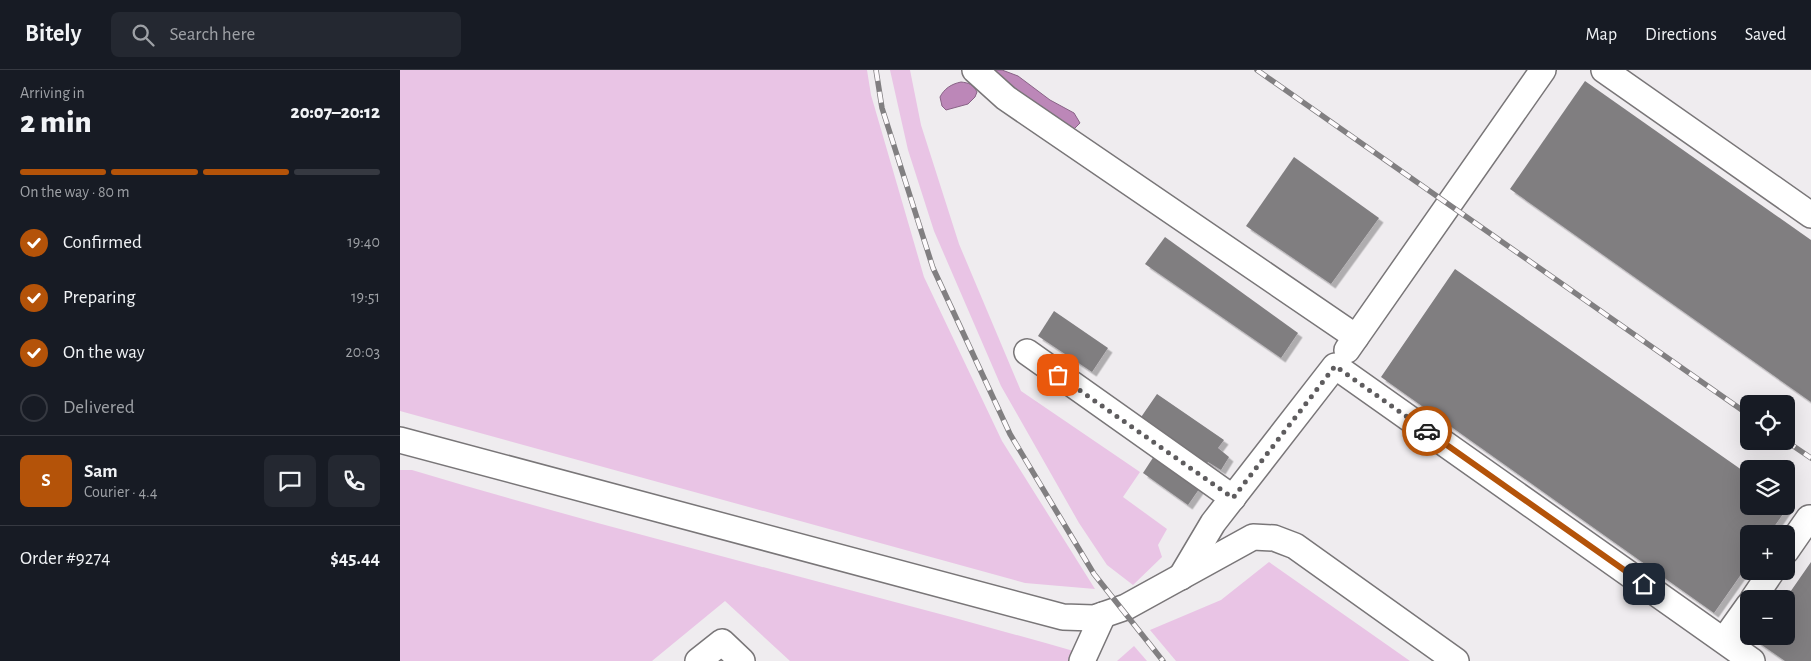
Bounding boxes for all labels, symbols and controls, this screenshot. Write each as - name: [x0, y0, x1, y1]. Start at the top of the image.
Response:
- search box: [111, 12, 461, 57]
- icon: search: [129, 21, 157, 49]
- text: Bitely: [25, 22, 81, 46]
- text: Search here: [169, 25, 255, 44]
- text: Map: [1586, 26, 1617, 44]
- text: Directions: [1645, 26, 1717, 44]
- text: Saved: [1745, 26, 1786, 44]
- text: Arriving in: [20, 85, 85, 101]
- text: 20:07–20:12: [291, 103, 380, 122]
- text: 2 min: [20, 106, 92, 138]
- text: On the way · 80 m: [20, 184, 129, 200]
- icon: check: [20, 229, 48, 257]
- text: Confirmed: [63, 233, 142, 252]
- text: 19:40: [347, 234, 380, 250]
- icon: check: [20, 284, 48, 312]
- text: Preparing: [63, 288, 136, 307]
- text: 19:51: [351, 289, 380, 305]
- icon: check: [20, 339, 48, 367]
- text: On the way: [63, 343, 145, 362]
- text: 20:03: [346, 344, 380, 360]
- pin: [1037, 354, 1079, 396]
- icon: bag: [1044, 361, 1072, 389]
- map controls: [1740, 395, 1795, 645]
- button: locate: [1740, 395, 1795, 450]
- text: Delivered: [63, 398, 135, 417]
- courier: [1402, 406, 1452, 456]
- icon: car: [1413, 417, 1441, 445]
- button: chat: [264, 455, 316, 507]
- button: phone: [328, 455, 380, 507]
- button: layers: [1740, 460, 1795, 515]
- text: Sam: [84, 462, 118, 481]
- text: S: [41, 471, 51, 490]
- text: Courier · 4.4: [84, 484, 157, 500]
- button: +: [1740, 525, 1795, 580]
- text: Order #9274: [20, 549, 111, 568]
- text: $45.44: [330, 549, 380, 568]
- pin: [1623, 563, 1665, 605]
- icon: home: [1630, 570, 1658, 598]
- button: −: [1740, 590, 1795, 645]

